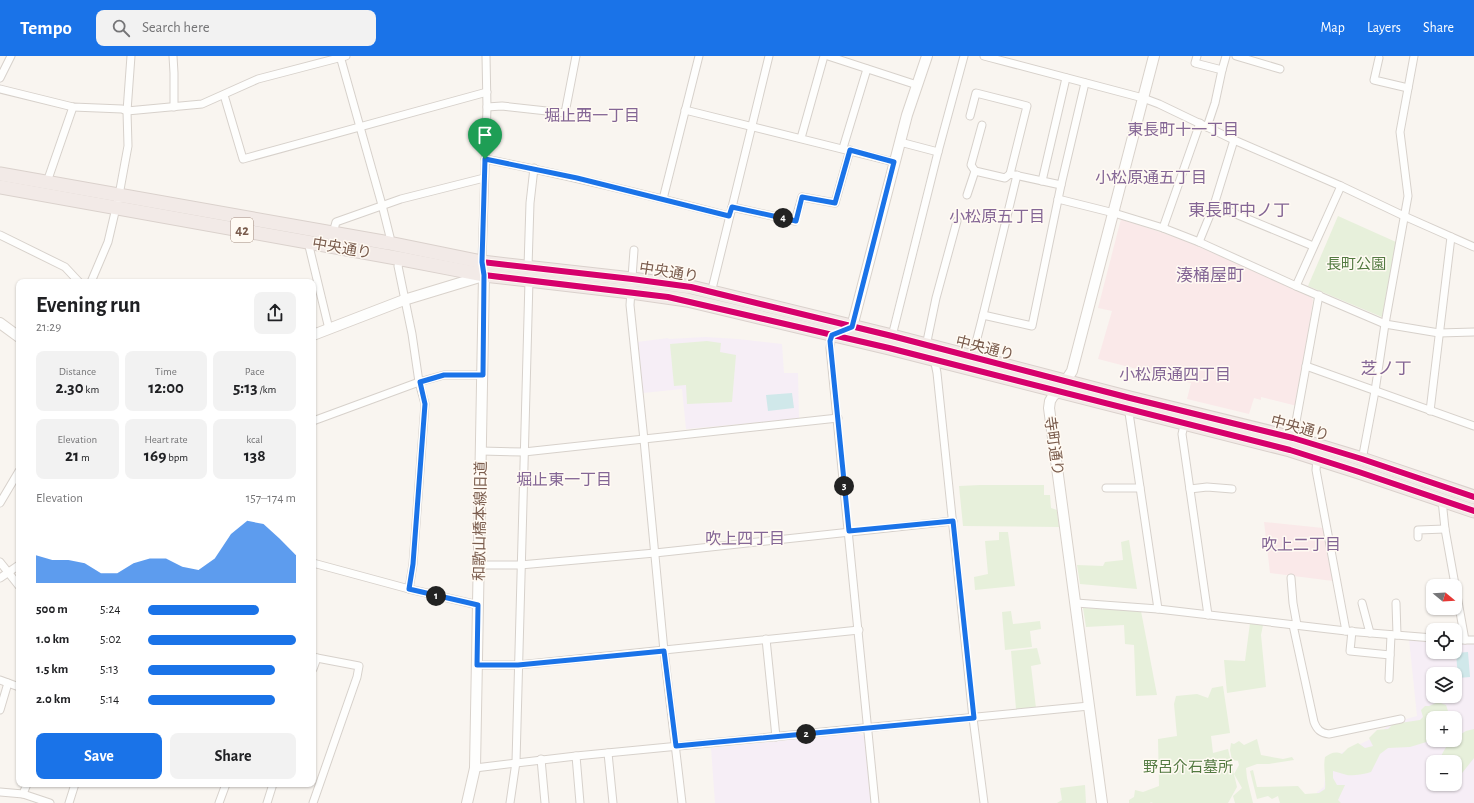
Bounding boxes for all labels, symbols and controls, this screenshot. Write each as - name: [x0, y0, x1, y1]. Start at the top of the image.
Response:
- search box: [96, 10, 376, 46]
- icon: search: [110, 17, 132, 39]
- text: Tempo: [20, 19, 72, 38]
- text: Search here: [142, 20, 210, 35]
- text: Map: [1320, 21, 1345, 35]
- text: Layers: [1367, 21, 1401, 35]
- text: Share: [1423, 21, 1454, 35]
- district label: 堀止西一丁目: [544, 108, 640, 124]
- pin: [468, 118, 502, 159]
- district label: 東長町十一丁目: [1127, 122, 1239, 138]
- icon: arrive: [474, 124, 496, 146]
- district label: 小松原通五丁目: [1095, 169, 1207, 186]
- district label: 東長町中ノ丁: [1188, 202, 1290, 219]
- pin: 4: [773, 208, 793, 228]
- district label: 小松原五丁目: [949, 209, 1045, 225]
- text: 4: [780, 212, 786, 223]
- road number: 42: [231, 218, 253, 242]
- street label: 中央通り: [311, 235, 373, 261]
- park label: 長町公園: [1326, 256, 1386, 272]
- street label: 中央通り: [638, 259, 700, 285]
- district label: 湊桶屋町: [1176, 266, 1244, 284]
- button: share: [254, 292, 296, 334]
- text: Evening run: [36, 294, 141, 316]
- text: 21:29: [36, 321, 61, 334]
- street label: 中央通り: [954, 333, 1016, 363]
- district label: 芝ノ丁: [1361, 360, 1412, 377]
- text: Distance: [59, 366, 96, 377]
- text: Time: [155, 366, 177, 377]
- text: Pace: [245, 366, 265, 377]
- district label: 小松原通四丁目: [1119, 366, 1231, 383]
- text: 2.30: [55, 379, 84, 396]
- text: 12:00: [148, 379, 184, 396]
- text: 5:13: [233, 379, 258, 396]
- text: km: [84, 384, 99, 395]
- text: /km: [258, 384, 276, 395]
- street label: 中央通り: [1269, 413, 1331, 443]
- street label: 寺町通り: [1042, 415, 1066, 477]
- text: Elevation: [57, 434, 97, 445]
- text: Heart rate: [144, 434, 188, 445]
- text: kcal: [246, 434, 263, 445]
- text: 21: [65, 447, 79, 464]
- text: 169: [144, 447, 166, 464]
- text: 138: [244, 447, 266, 464]
- text: m: [79, 452, 90, 463]
- text: bpm: [166, 452, 188, 463]
- street label: 和歌山橋本線旧道: [471, 461, 489, 581]
- district label: 堀止東一丁目: [516, 472, 612, 488]
- pin: 3: [834, 476, 854, 496]
- text: 3: [842, 480, 846, 491]
- text: Elevation: [36, 492, 83, 505]
- text: 157–174 m: [246, 492, 296, 505]
- district label: 吹上四丁目: [705, 530, 785, 547]
- district label: 吹上二丁目: [1261, 536, 1341, 553]
- north arrow: [1426, 579, 1462, 615]
- map controls: [1426, 579, 1462, 791]
- pin: 1: [426, 586, 446, 606]
- text: 1: [434, 590, 438, 601]
- text: 500 m: [36, 603, 68, 616]
- text: 5:24: [100, 603, 121, 616]
- button: locate: [1426, 623, 1462, 659]
- text: 1.0 km: [36, 633, 69, 646]
- text: 5:02: [100, 633, 121, 646]
- text: 1.5 km: [36, 663, 68, 676]
- text: 5:13: [100, 663, 118, 676]
- button: layers: [1426, 667, 1462, 703]
- text: 2.0 km: [36, 693, 71, 706]
- text: 5:14: [100, 693, 119, 706]
- button: +: [1426, 711, 1462, 747]
- pin: 2: [796, 724, 816, 744]
- text: 2: [803, 728, 809, 739]
- button: Save: [36, 733, 162, 779]
- button: Share: [170, 733, 296, 779]
- button: −: [1426, 755, 1462, 791]
- park label: 野呂介石墓所: [1143, 759, 1233, 775]

